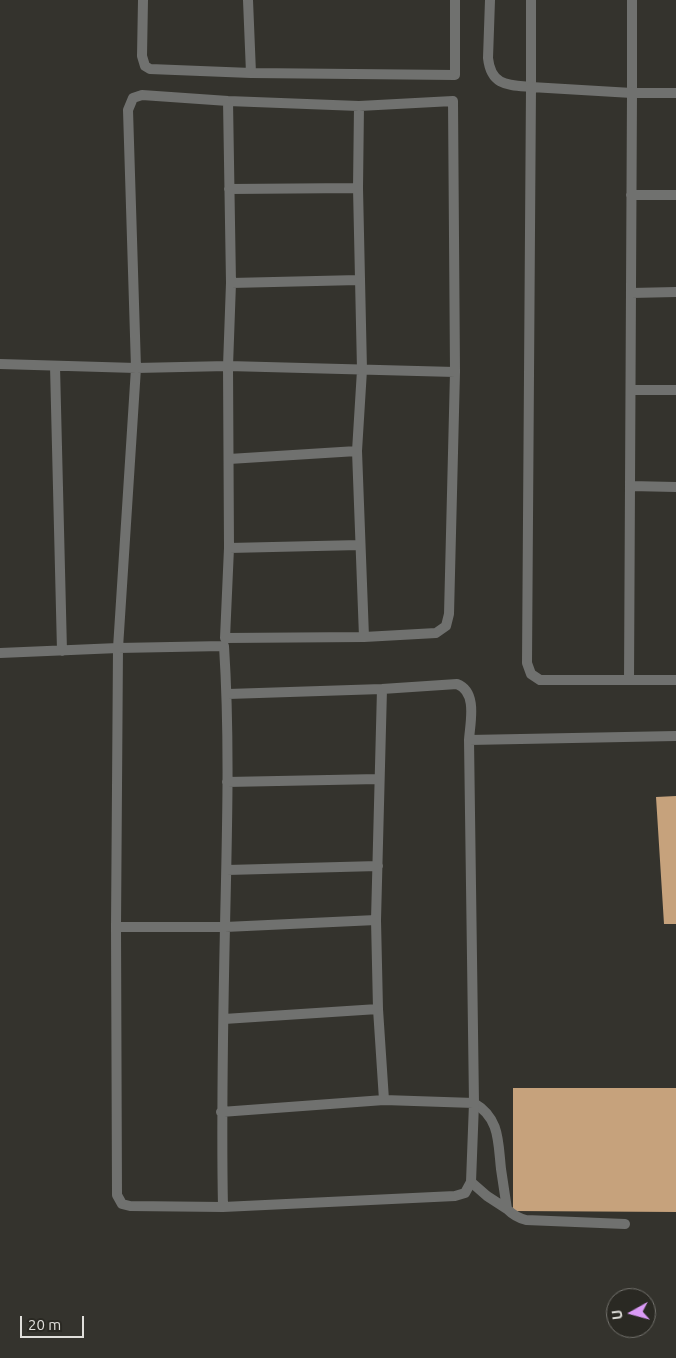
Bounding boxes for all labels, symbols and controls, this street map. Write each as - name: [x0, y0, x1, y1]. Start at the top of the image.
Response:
- north arrow: [606, 1288, 656, 1338]
- scale bar: [22, 1306, 86, 1338]
- text: U: [609, 1309, 626, 1321]
- text: 20 m: [28, 1316, 61, 1333]

